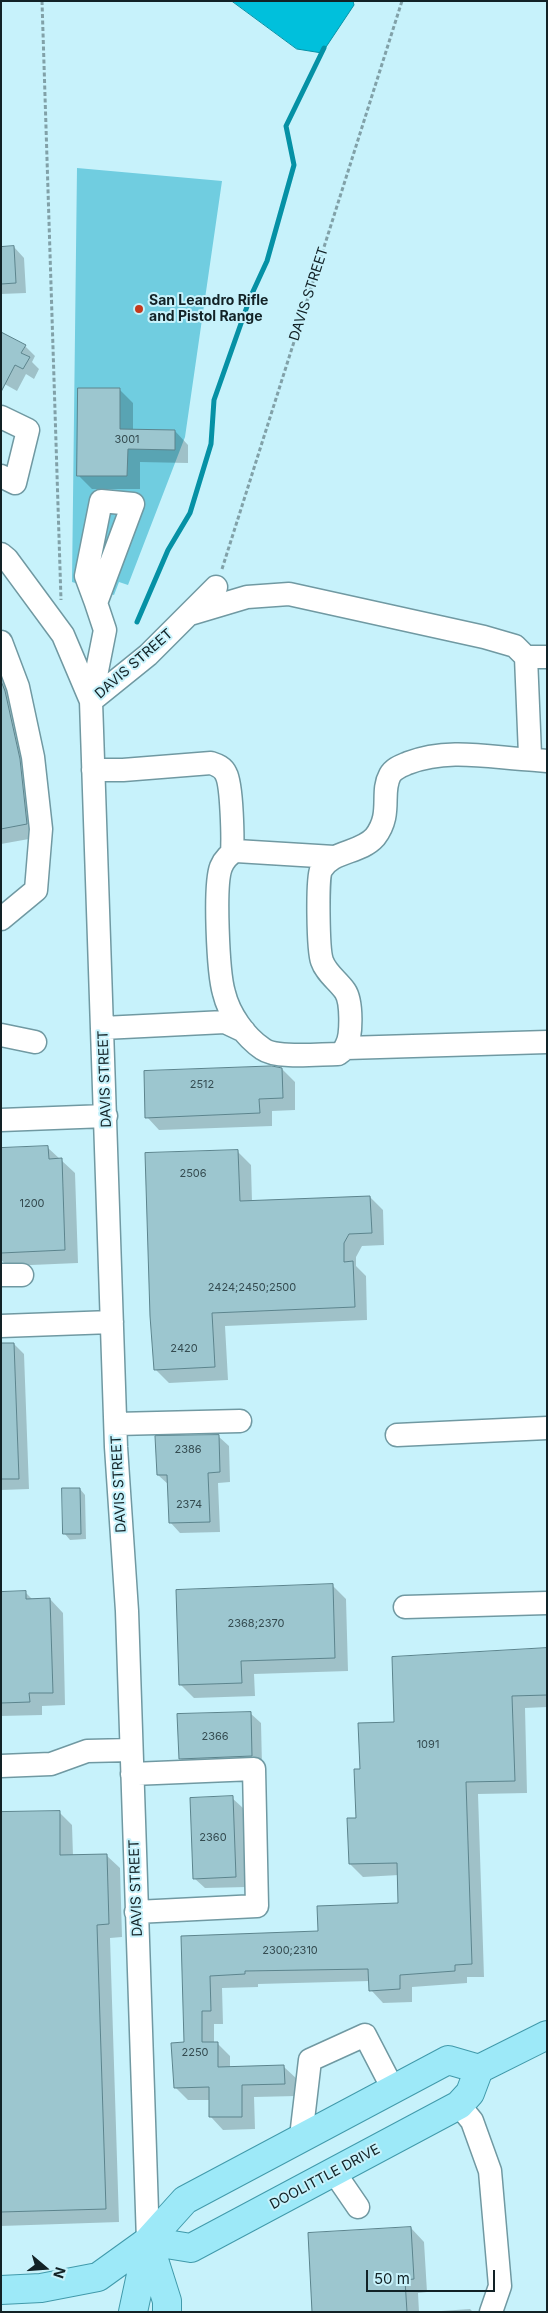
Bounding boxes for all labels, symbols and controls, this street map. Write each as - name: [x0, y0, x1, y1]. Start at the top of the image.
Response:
- street label: DAVIS STREET: [286, 245, 332, 343]
- place label: San Leandro Rifle and Pistol Range: [149, 293, 268, 326]
- marker: San Leandro Rifle and Pistol Range: [133, 303, 145, 315]
- house number: 3001: [114, 433, 140, 447]
- street label: DAVIS STREET: [92, 626, 176, 702]
- street label: DAVIS STREET: [95, 1030, 115, 1128]
- house number: 2512: [190, 1078, 214, 1092]
- house number: 2506: [179, 1167, 207, 1181]
- house number: 1200: [19, 1197, 45, 1211]
- house number: 2424;2450;2500: [208, 1281, 296, 1295]
- house number: 2420: [170, 1342, 198, 1356]
- street label: DAVIS STREET: [108, 1435, 130, 1533]
- house number: 2386: [174, 1443, 202, 1457]
- house number: 2374: [176, 1498, 202, 1512]
- house number: 2368;2370: [228, 1617, 284, 1631]
- house number: 2366: [201, 1730, 229, 1744]
- house number: 1091: [417, 1738, 439, 1752]
- house number: 2360: [199, 1831, 227, 1845]
- street label: DAVIS STREET: [126, 1839, 146, 1937]
- house number: 2300;2310: [262, 1944, 318, 1958]
- house number: 2250: [181, 2046, 209, 2060]
- street label: DOOLITTLE DRIVE: [267, 2141, 383, 2213]
- north arrow: [20, 2243, 70, 2293]
- scale bar: [368, 2260, 497, 2292]
- text: N: [50, 2265, 69, 2280]
- text: 50 m: [374, 2269, 410, 2288]

